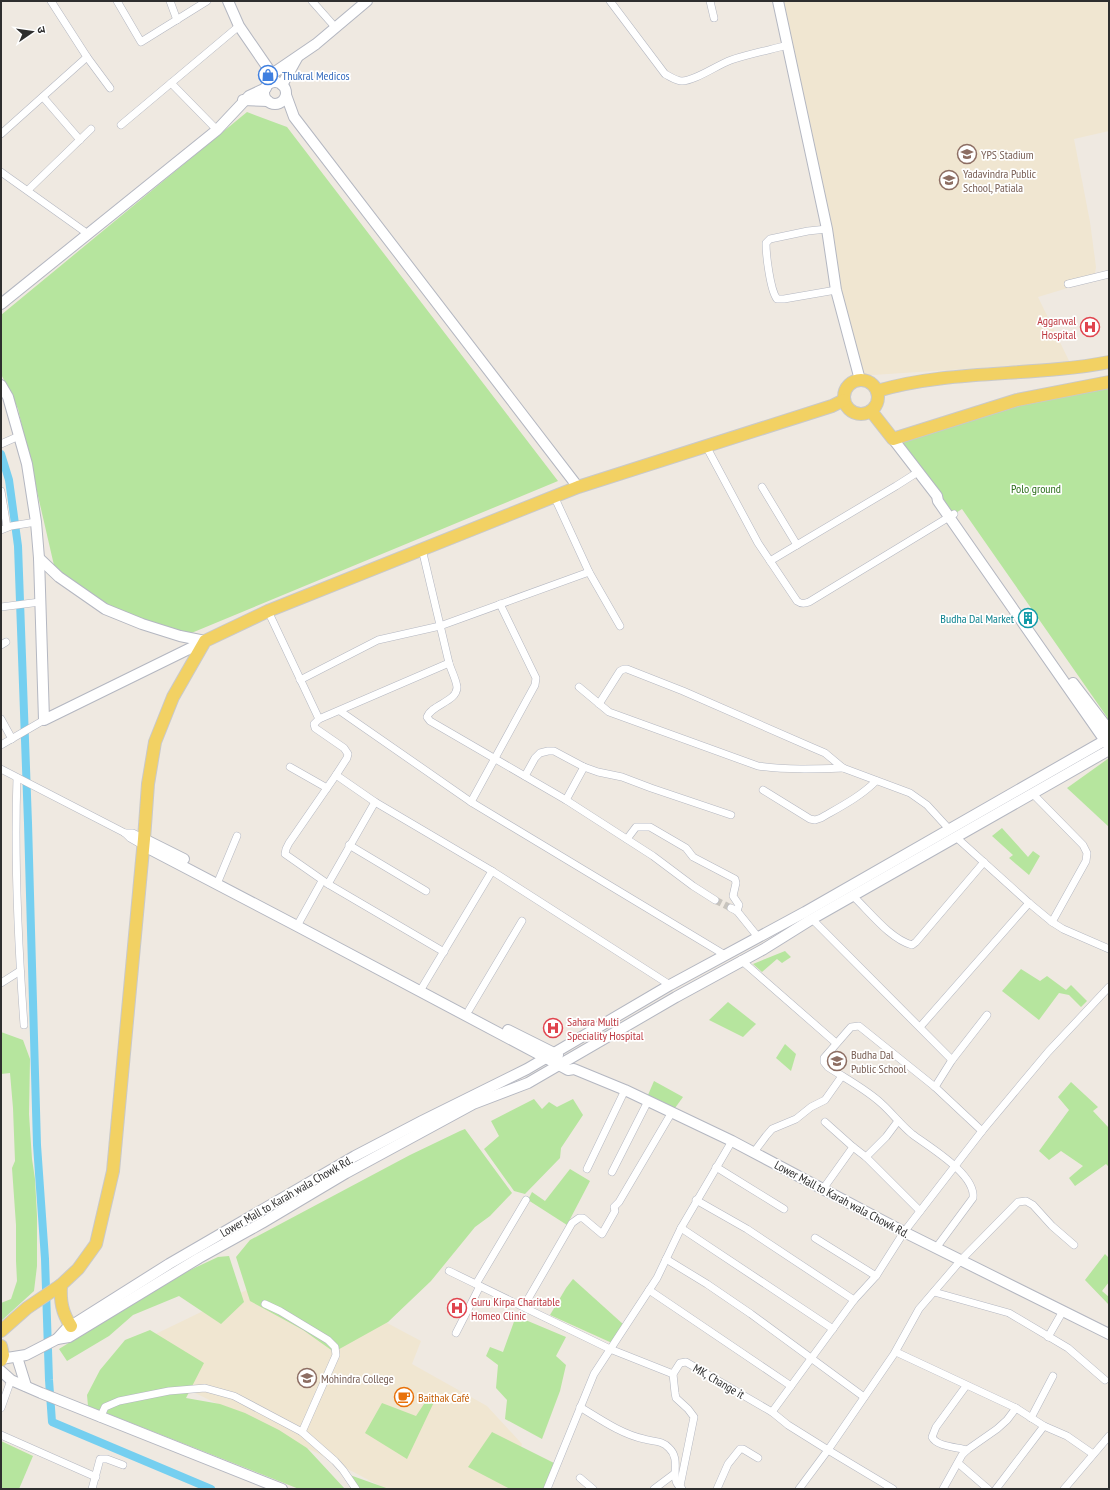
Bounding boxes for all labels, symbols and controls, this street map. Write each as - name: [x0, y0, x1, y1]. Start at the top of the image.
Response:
- north arrow: [12, 12, 52, 52]
- text: उ: [34, 25, 49, 35]
- shop icon: Thukral Medicos: [257, 64, 279, 86]
- place label: Thukral Medicos: [282, 68, 350, 83]
- school or university icon: YPS Stadium: [956, 143, 978, 165]
- place label: YPS Stadium: [981, 147, 1034, 162]
- place label: Yadavindra Public School, Patiala: [963, 166, 1037, 195]
- school or university icon: Yadavindra Public School, Patiala: [938, 169, 960, 191]
- place label: Aggarwal Hospital: [1037, 313, 1076, 342]
- hospital icon: Aggarwal Hospital: [1079, 316, 1101, 338]
- park label: Polo ground: [1011, 481, 1061, 496]
- building icon: Budha Dal Market: [1017, 607, 1039, 629]
- place label: Budha Dal Market: [940, 611, 1015, 626]
- place label: Sahara Multi Speciality Hospital: [567, 1014, 644, 1043]
- hospital icon: Sahara Multi Speciality Hospital: [542, 1017, 564, 1039]
- place label: Budha Dal Public School: [851, 1047, 907, 1076]
- school or university icon: Budha Dal Public School: [826, 1050, 848, 1072]
- street label: Lower Mall to Karah wala Chowk Rd.: [217, 1152, 355, 1240]
- street label: Lower Mall to Karah wala Chowk Rd.: [772, 1157, 912, 1241]
- place label: Guru Kirpa Charitable Homeo Clinic: [471, 1294, 560, 1323]
- hospital icon: Guru Kirpa Charitable Homeo Clinic: [446, 1297, 468, 1319]
- street label: MK, Change it: [691, 1360, 748, 1402]
- school or university icon: Mohindra College: [296, 1367, 318, 1389]
- place label: Mohindra College: [321, 1371, 394, 1386]
- cafe icon: Baithak Café: [393, 1386, 415, 1408]
- place label: Baithak Café: [418, 1390, 469, 1405]

